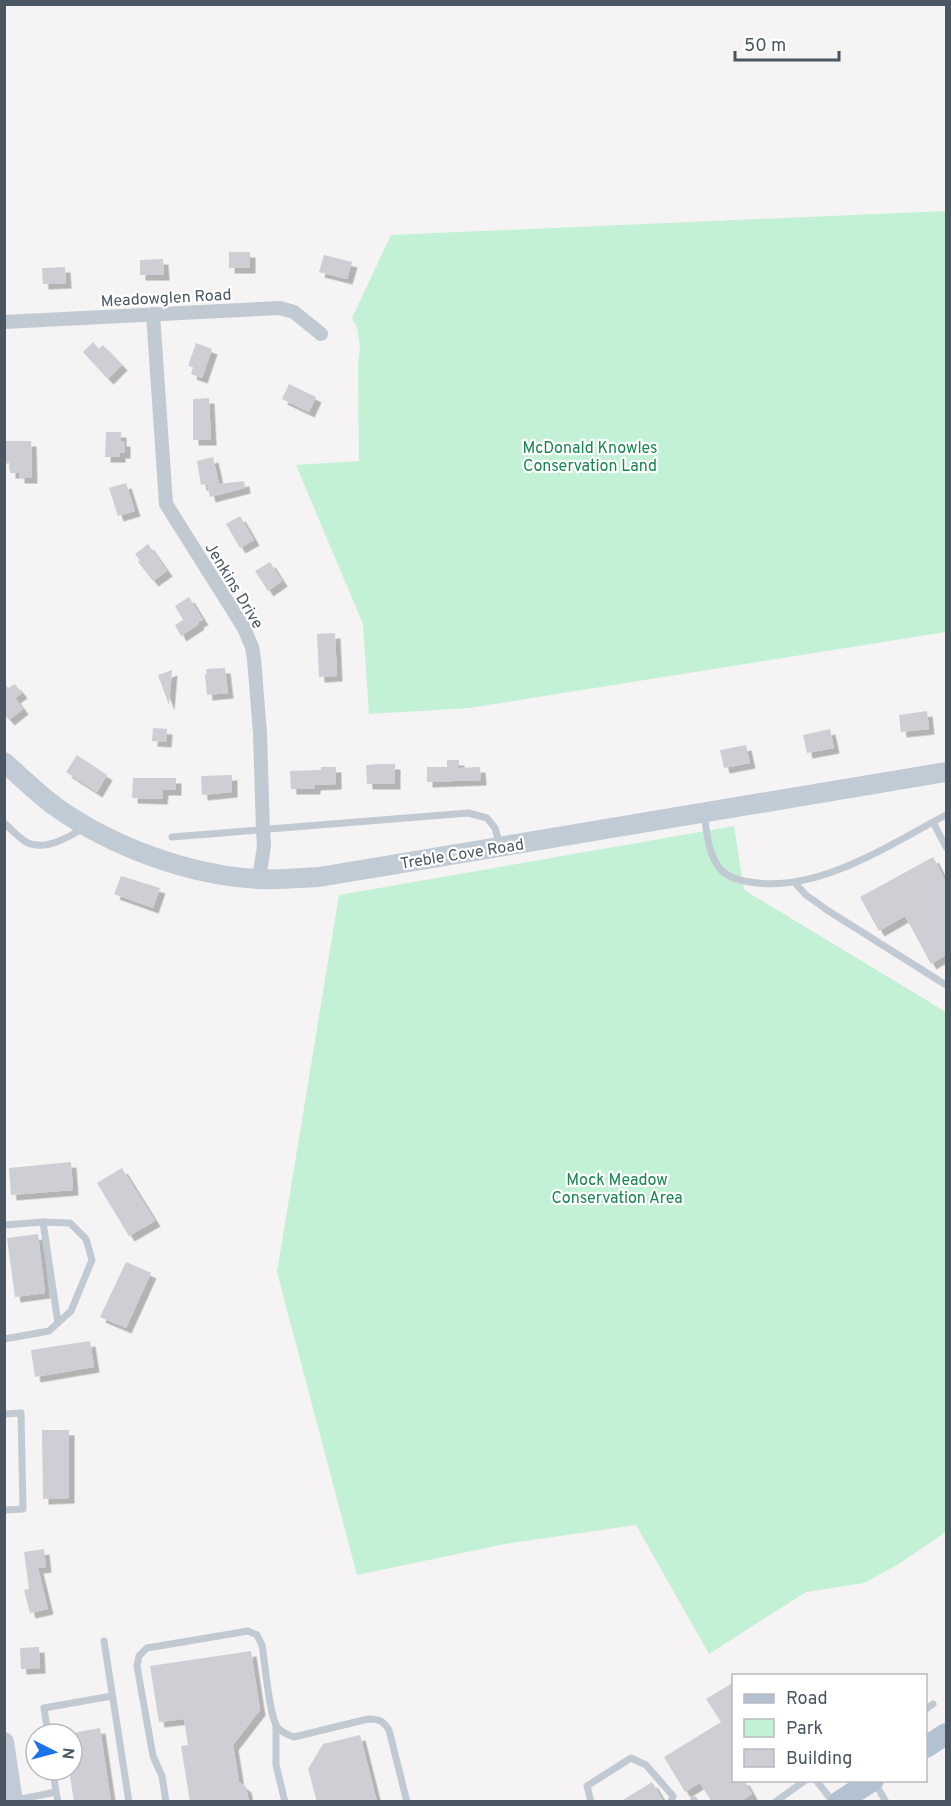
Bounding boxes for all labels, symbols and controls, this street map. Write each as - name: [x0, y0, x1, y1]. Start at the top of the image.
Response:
- scale bar: [735, 24, 838, 62]
- text: 50 m: [744, 35, 786, 58]
- street label: Meadowglen Road: [100, 286, 232, 312]
- park label: McDonald Knowles Conservation Land: [522, 439, 658, 477]
- street label: Jenkins Drive: [200, 539, 267, 633]
- street label: Treble Cove Road: [399, 835, 525, 875]
- park label: Mock Meadow Conservation Area: [551, 1171, 683, 1209]
- legend: [732, 1674, 927, 1782]
- text: Road: [786, 1688, 828, 1711]
- text: Park: [786, 1718, 823, 1741]
- north arrow: [24, 1722, 84, 1782]
- text: N: [56, 1747, 77, 1760]
- text: Building: [786, 1748, 852, 1771]

